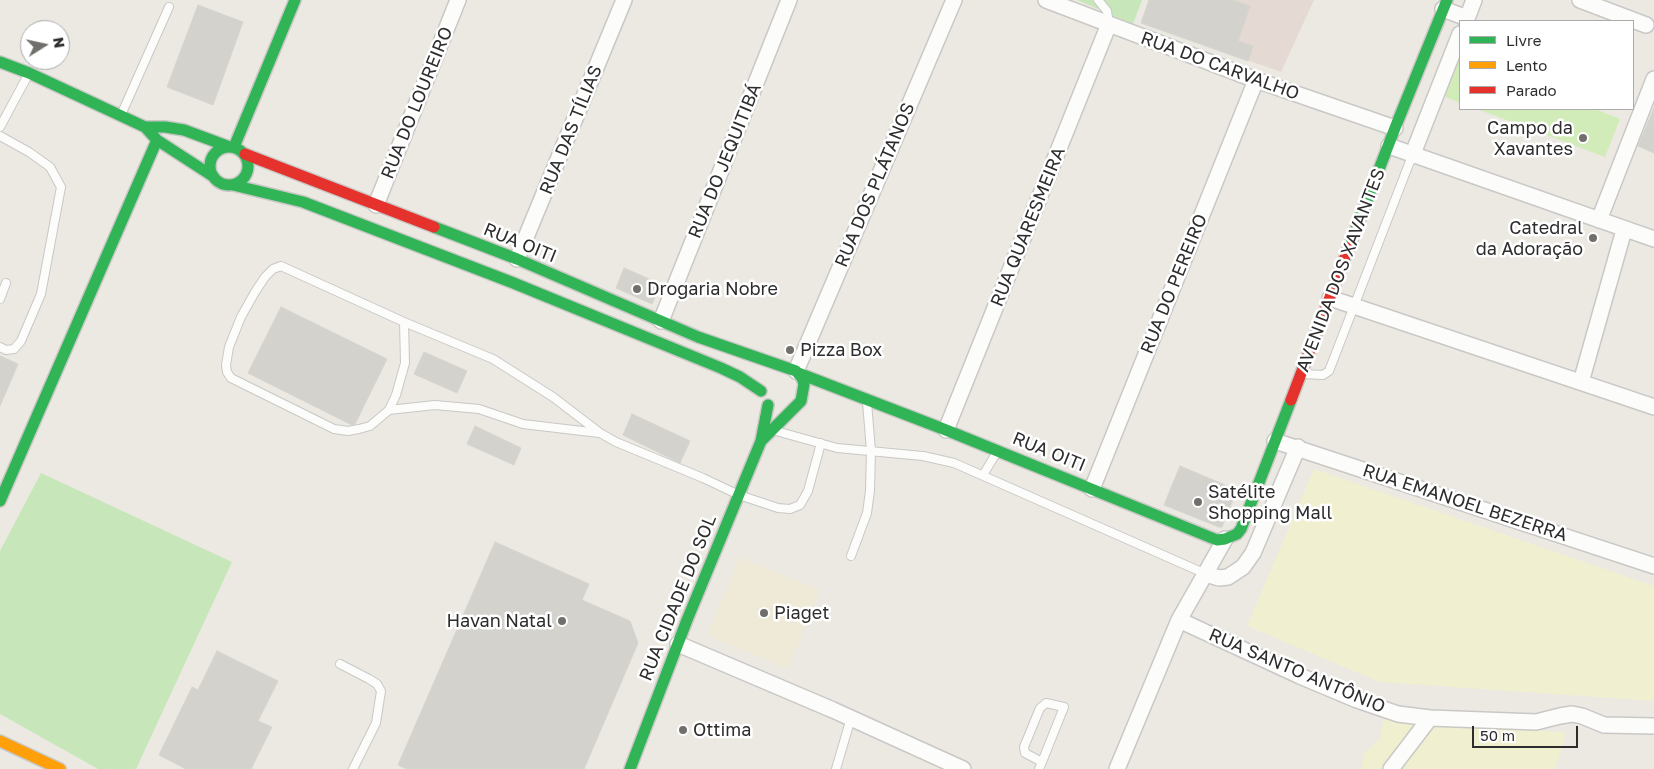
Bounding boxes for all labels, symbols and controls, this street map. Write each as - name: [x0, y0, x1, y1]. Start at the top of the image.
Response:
- north arrow: [20, 20, 70, 70]
- legend: [1459, 20, 1634, 110]
- street label: RUA DO LOUREIRO: [377, 24, 457, 182]
- street label: RUA DO CARVALHO: [1138, 27, 1302, 105]
- text: Livre: [1506, 31, 1541, 49]
- text: N: [50, 36, 69, 49]
- text: Lento: [1506, 56, 1547, 74]
- street label: RUA DAS TÍLIAS: [535, 62, 607, 198]
- street label: RUA DO JEQUITIBÁ: [684, 80, 766, 242]
- text: Parado: [1506, 81, 1557, 99]
- street label: RUA DOS PLÁTANOS: [831, 99, 919, 271]
- place label: Campo da Xavantes: [1487, 117, 1573, 160]
- marker: Campo da Xavantes: [1577, 132, 1589, 144]
- street label: RUA QUARESMEIRA: [986, 144, 1070, 310]
- street label: AVENIDA DOS XAVANTES: [1292, 165, 1390, 375]
- street label: RUA DO PEREIRO: [1136, 211, 1212, 357]
- place label: Catedral da Adoração: [1476, 217, 1583, 260]
- street label: RUA OITI: [480, 219, 560, 267]
- marker: Catedral da Adoração: [1587, 232, 1599, 244]
- place label: Drogaria Nobre: [647, 278, 778, 300]
- marker: Drogaria Nobre: [631, 283, 643, 295]
- place label: Pizza Box: [800, 339, 882, 361]
- marker: Pizza Box: [784, 344, 796, 356]
- street label: RUA OITI: [1009, 428, 1089, 476]
- street label: RUA EMANOEL BEZERRA: [1360, 460, 1570, 546]
- place label: Satélite Shopping Mall: [1208, 481, 1332, 524]
- marker: Satélite Shopping Mall: [1192, 496, 1204, 508]
- street label: RUA CIDADE DO SOL: [635, 512, 721, 684]
- place label: Piaget: [774, 602, 829, 624]
- marker: Piaget: [758, 607, 770, 619]
- place label: Havan Natal: [446, 610, 552, 632]
- marker: Havan Natal: [556, 615, 568, 627]
- street label: RUA SANTO ANTÔNIO: [1206, 624, 1388, 718]
- scale bar: [1474, 716, 1580, 748]
- place label: Ottima: [693, 719, 751, 741]
- marker: Ottima: [677, 724, 689, 736]
- text: 50 m: [1480, 726, 1515, 744]

